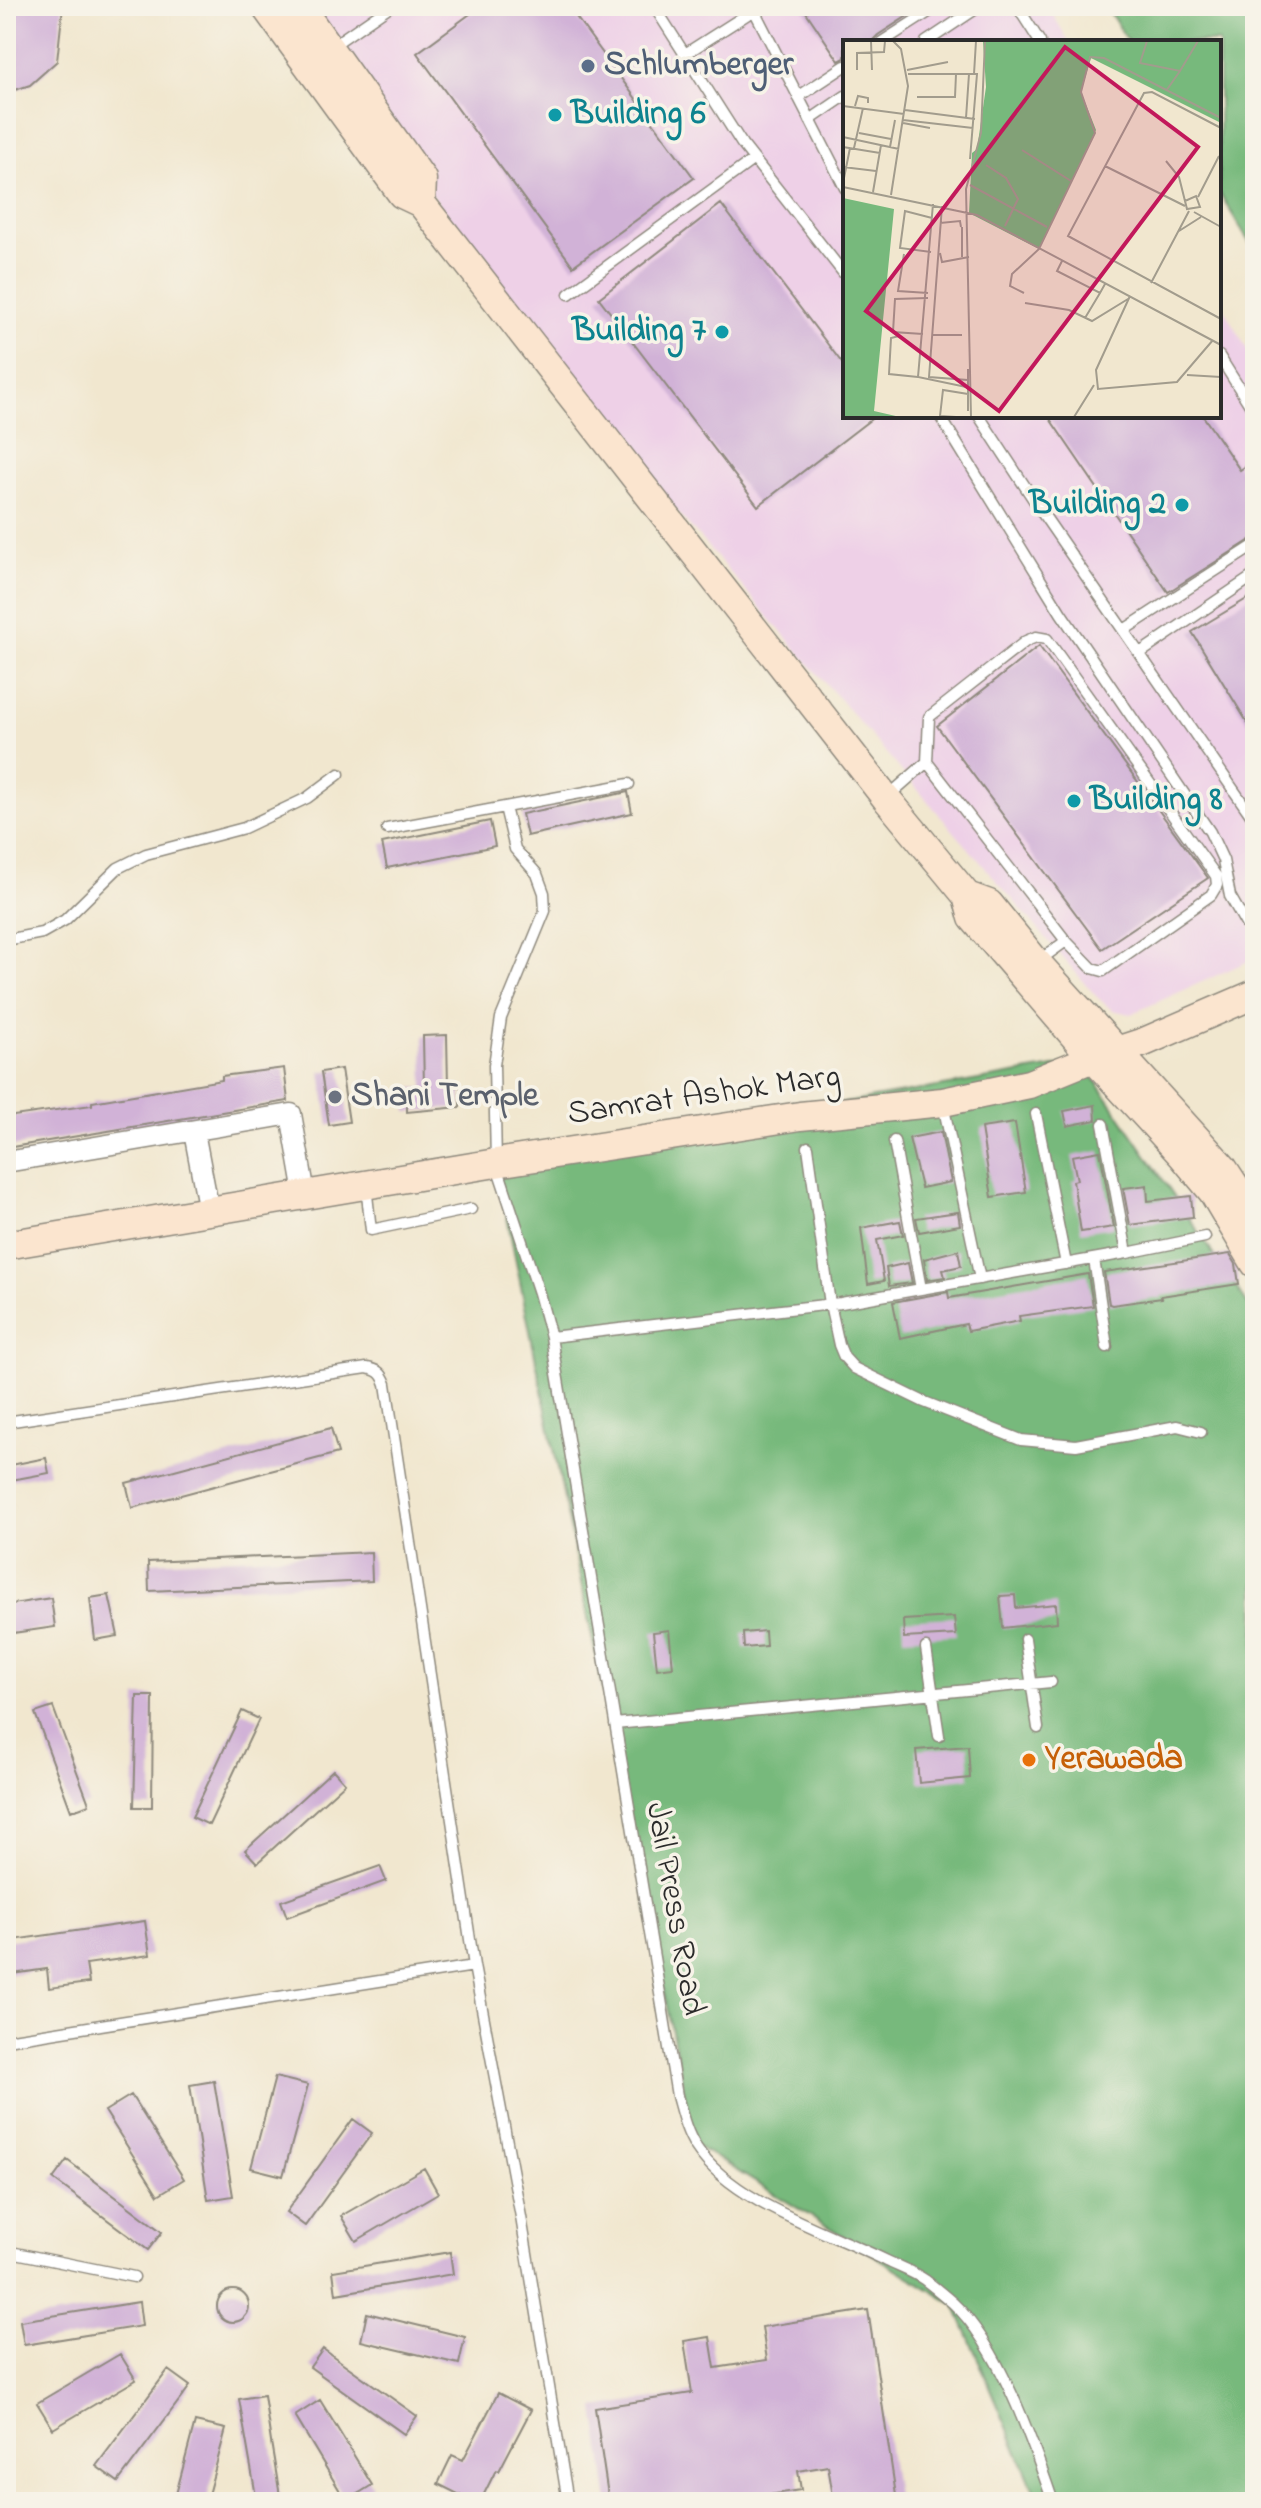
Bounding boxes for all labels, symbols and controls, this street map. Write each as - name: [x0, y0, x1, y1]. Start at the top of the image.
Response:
- inset map: [843, 40, 1221, 418]
- place label: Schlumberger: [604, 41, 795, 92]
- marker: Schlumberger: [579, 57, 597, 75]
- place label: Building 6: [569, 90, 706, 141]
- marker: Building 6: [546, 106, 564, 124]
- place label: Building 7: [570, 307, 707, 358]
- marker: Building 7: [713, 323, 731, 341]
- place label: Building 2: [1027, 480, 1166, 531]
- marker: Building 2: [1173, 496, 1191, 514]
- place label: Building 8: [1088, 776, 1223, 827]
- marker: Building 8: [1065, 792, 1083, 810]
- street label: Samrat Ashok Marg: [565, 1052, 843, 1140]
- place label: Shani Temple: [351, 1072, 539, 1122]
- marker: Shani Temple: [326, 1088, 344, 1106]
- place label: Yerawada: [1044, 1735, 1183, 1785]
- marker: Yerawada: [1020, 1751, 1038, 1769]
- street label: Jail Press Road: [631, 1798, 717, 2020]

